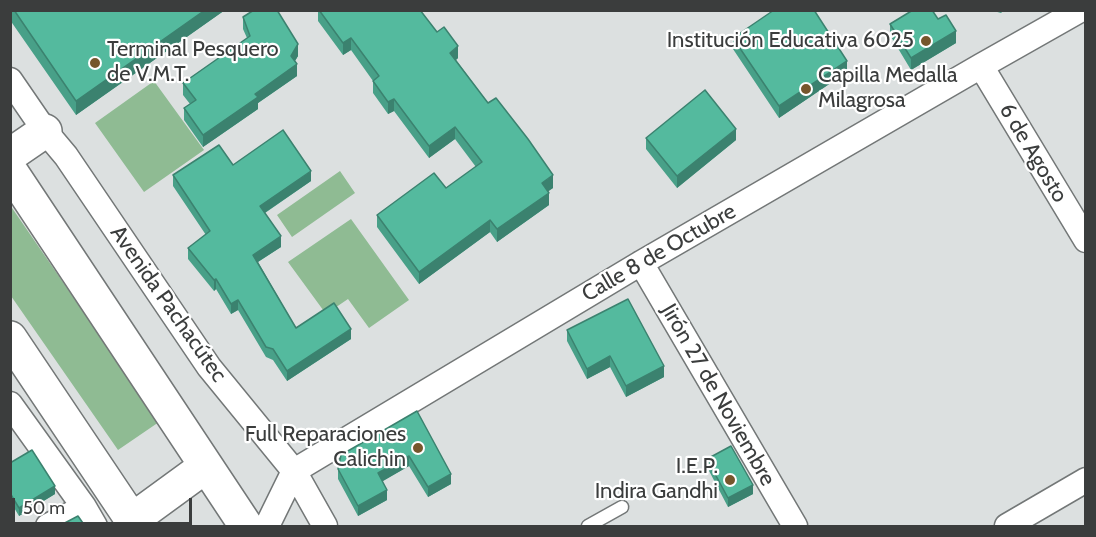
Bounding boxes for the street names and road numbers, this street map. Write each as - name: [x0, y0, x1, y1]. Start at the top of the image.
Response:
- street label: 6 de Agosto: [993, 99, 1073, 207]
- street label: Calle 8 de Octubre: [577, 198, 741, 308]
- street label: Avenida Pachacútec: [104, 221, 232, 387]
- street label: Jirón 27 de Noviembre: [655, 299, 781, 491]

